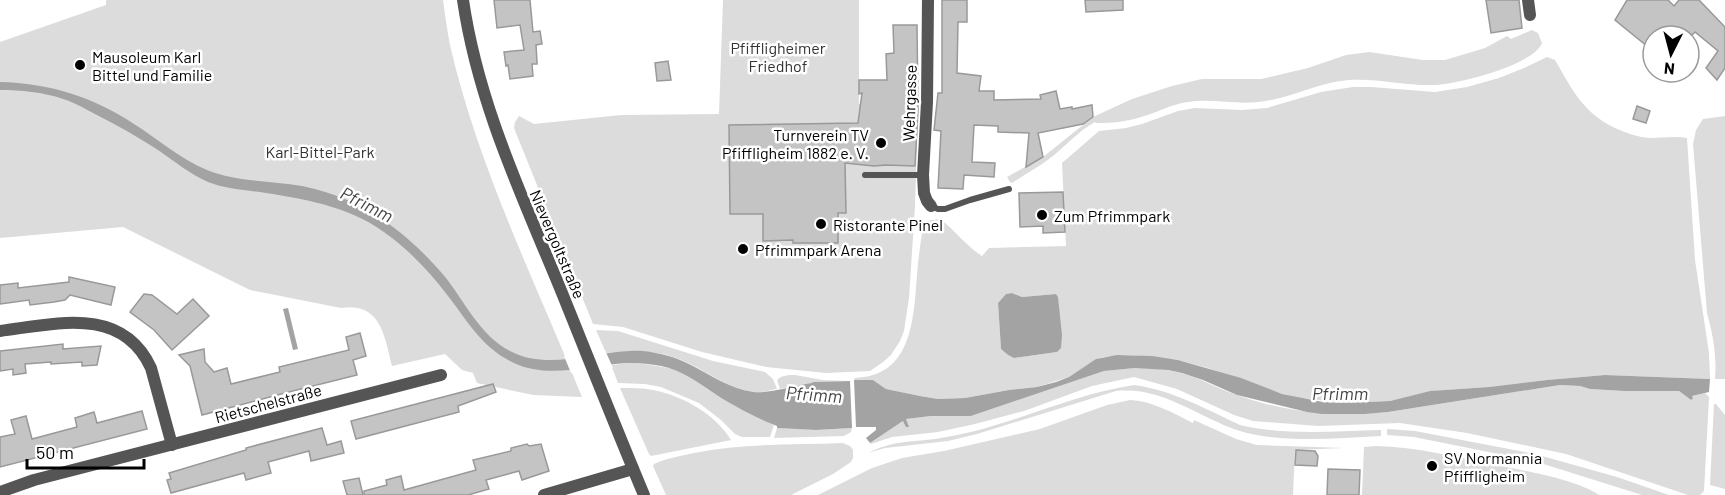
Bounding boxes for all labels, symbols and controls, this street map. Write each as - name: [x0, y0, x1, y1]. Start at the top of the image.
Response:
- north arrow: [1641, 24, 1701, 84]
- park label: Pfiffligheimer Friedhof: [730, 38, 826, 75]
- place label: Mausoleum Karl Bittel und Familie: [92, 47, 212, 84]
- marker: Mausoleum Karl Bittel und Familie: [73, 58, 87, 72]
- text: N: [1663, 59, 1676, 79]
- street label: Wehrgasse: [898, 64, 920, 142]
- place label: Turnverein TV Pfiffligheim 1882 e. V.: [722, 125, 869, 162]
- marker: Turnverein TV Pfiffligheim 1882 e. V.: [874, 136, 888, 150]
- park label: Karl-Bittel-Park: [265, 142, 375, 161]
- water label: Pfrimm: [337, 181, 397, 227]
- street label: Nievergoltstraße: [527, 187, 589, 301]
- place label: Zum Pfrimmpark: [1054, 206, 1170, 225]
- marker: Zum Pfrimmpark: [1035, 208, 1049, 222]
- place label: Ristorante Pinel: [833, 215, 943, 234]
- marker: Ristorante Pinel: [814, 217, 828, 231]
- place label: Pfrimmpark Arena: [755, 240, 881, 259]
- marker: Pfrimmpark Arena: [736, 242, 750, 256]
- street label: Rietschelstraße: [213, 380, 323, 426]
- water label: Pfrimm: [785, 381, 843, 407]
- water label: Pfrimm: [1312, 382, 1368, 404]
- scale bar: [27, 432, 144, 470]
- text: 50 m: [36, 441, 74, 463]
- place label: SV Normannia Pfiffligheim: [1444, 448, 1542, 485]
- marker: SV Normannia Pfiffligheim: [1425, 459, 1439, 473]

